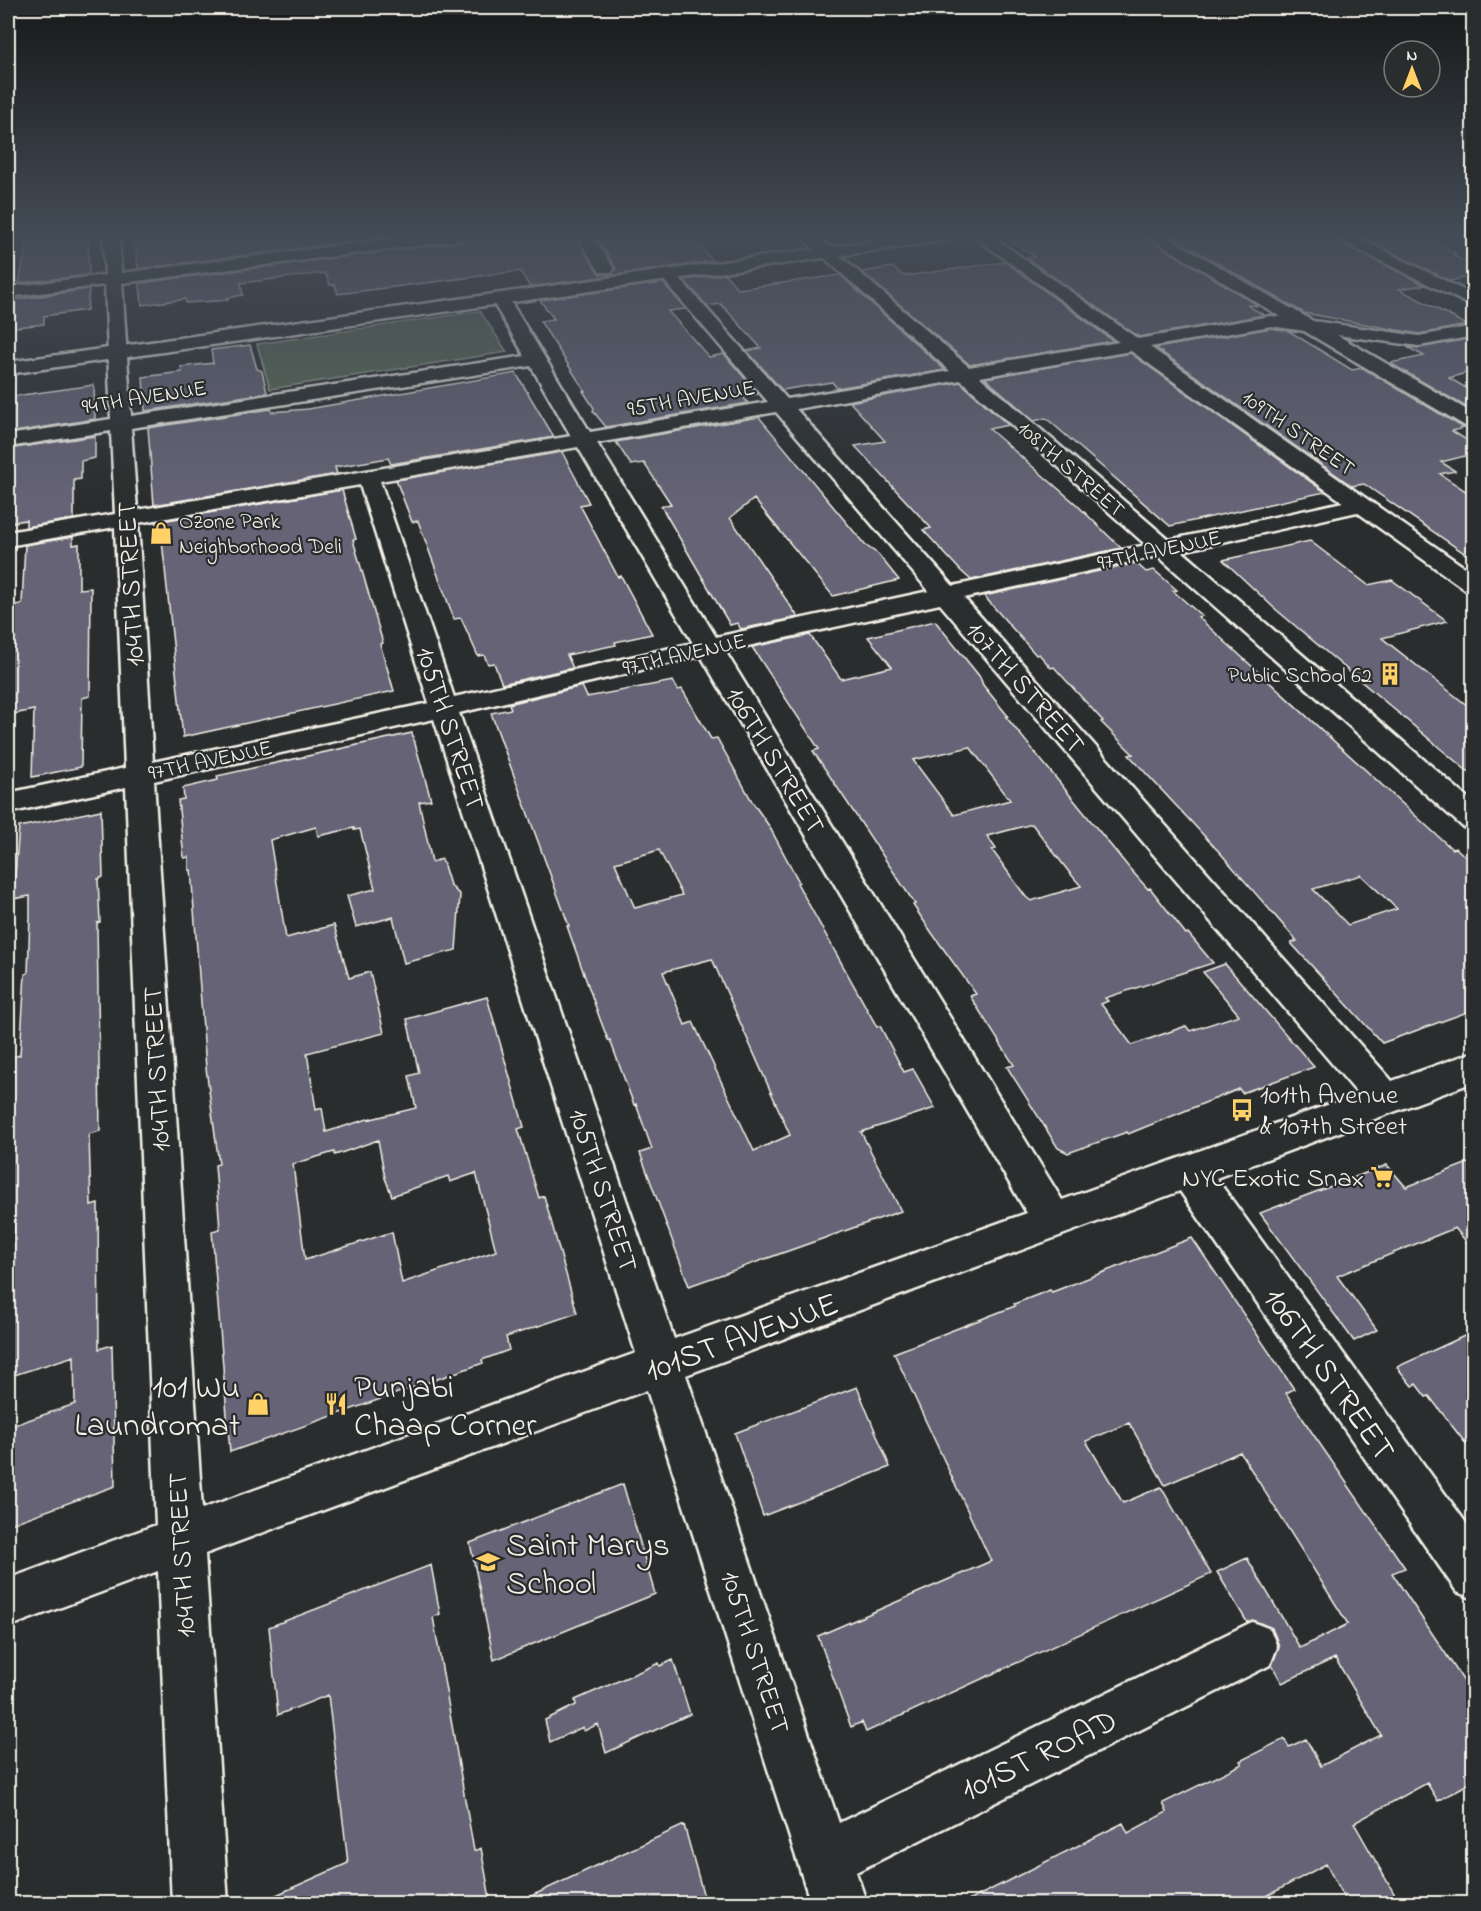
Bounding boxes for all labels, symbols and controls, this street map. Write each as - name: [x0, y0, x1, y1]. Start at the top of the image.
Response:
- north arrow: [1382, 39, 1442, 99]
- text: N: [1407, 44, 1418, 68]
- street label: 94TH AVENUE: [80, 373, 209, 425]
- street label: 95TH AVENUE: [625, 373, 758, 427]
- street label: 109TH STREET: [1234, 383, 1361, 486]
- street label: 108TH STREET: [1009, 414, 1131, 526]
- street label: 104TH STREET: [109, 500, 156, 667]
- place label: Ozone Park Neighborhood Deli: [179, 507, 342, 565]
- shop icon: Ozone Park Neighborhood Deli: [148, 520, 174, 546]
- street label: 97TH AVENUE: [1095, 523, 1225, 581]
- street label: 107TH STREET: [955, 614, 1093, 764]
- street label: 97TH AVENUE: [620, 626, 750, 686]
- street label: 105TH STREET: [404, 642, 493, 815]
- place label: Public School 62: [1228, 661, 1372, 693]
- building icon: Public School 62: [1377, 661, 1403, 687]
- street label: 106TH STREET: [714, 680, 833, 842]
- street label: 97TH AVENUE: [146, 733, 276, 791]
- street label: 104TH STREET: [135, 985, 182, 1152]
- place label: 101th Avenue & 107th Street: [1260, 1077, 1407, 1147]
- bus stop icon: 101th Avenue & 107th Street: [1229, 1097, 1255, 1123]
- street label: 105TH STREET: [557, 1104, 646, 1277]
- place label: NYC Exotic Snax: [1182, 1160, 1364, 1199]
- supermarket icon: NYC Exotic Snax: [1369, 1164, 1395, 1190]
- street label: 106TH STREET: [1250, 1278, 1406, 1472]
- street label: 101ST AVENUE: [639, 1282, 846, 1396]
- place label: 101 Wu Laundromat: [74, 1365, 240, 1451]
- place label: Punjabi Chaap Corner: [354, 1365, 537, 1451]
- shop icon: 101 Wu Laundromat: [245, 1391, 271, 1417]
- restaurant icon: Punjabi Chaap Corner: [323, 1391, 349, 1417]
- street label: 104TH STREET: [160, 1471, 207, 1638]
- place label: Saint Marys School: [506, 1523, 670, 1609]
- school or university icon: Saint Marys School: [475, 1549, 501, 1575]
- street label: 105TH STREET: [709, 1566, 798, 1739]
- street label: 101ST ROAD: [954, 1698, 1126, 1815]

